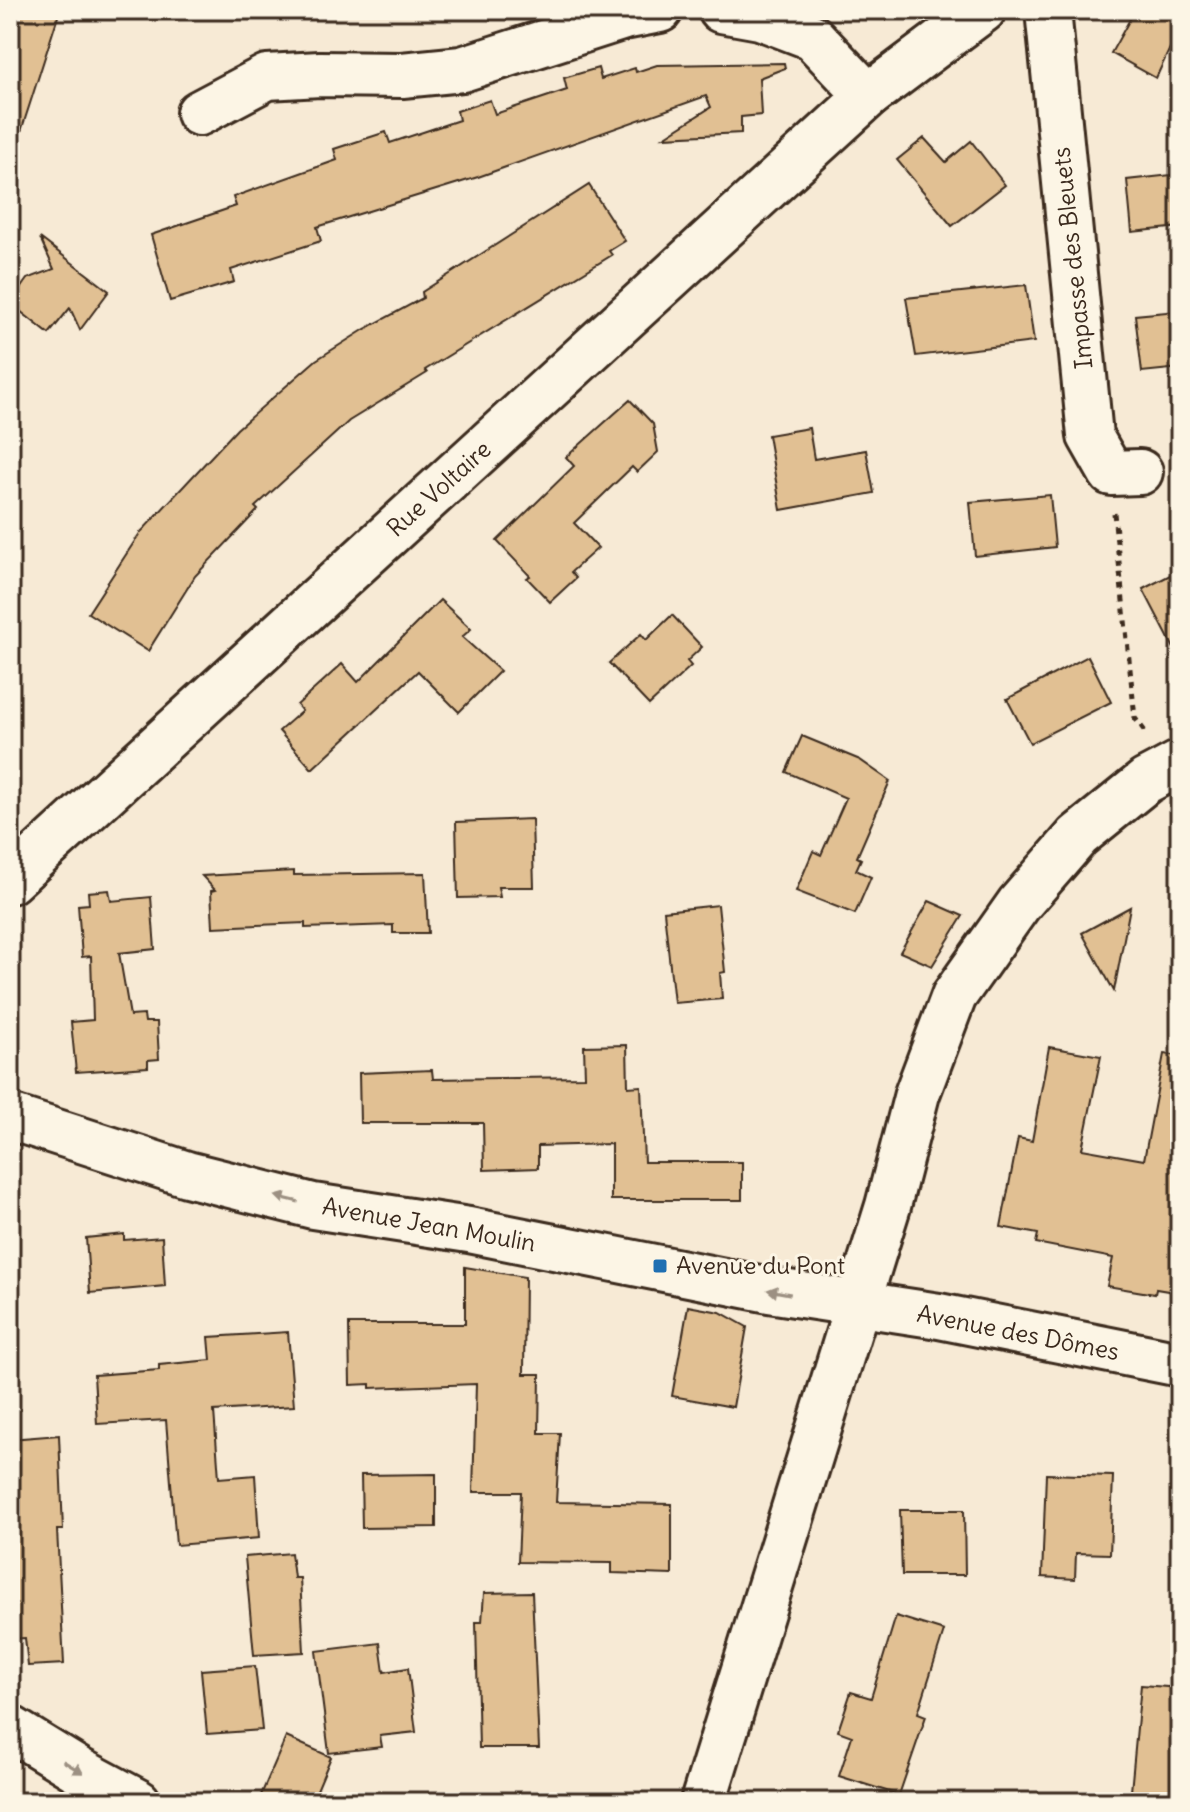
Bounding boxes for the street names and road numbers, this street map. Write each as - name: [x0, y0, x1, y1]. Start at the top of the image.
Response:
- street label: Impasse des Bleuets: [1045, 146, 1099, 370]
- street label: Rue Voltaire: [380, 434, 497, 543]
- street label: Avenue Jean Moulin: [320, 1190, 538, 1258]
- street label: Avenue des Dômes: [915, 1298, 1122, 1366]

